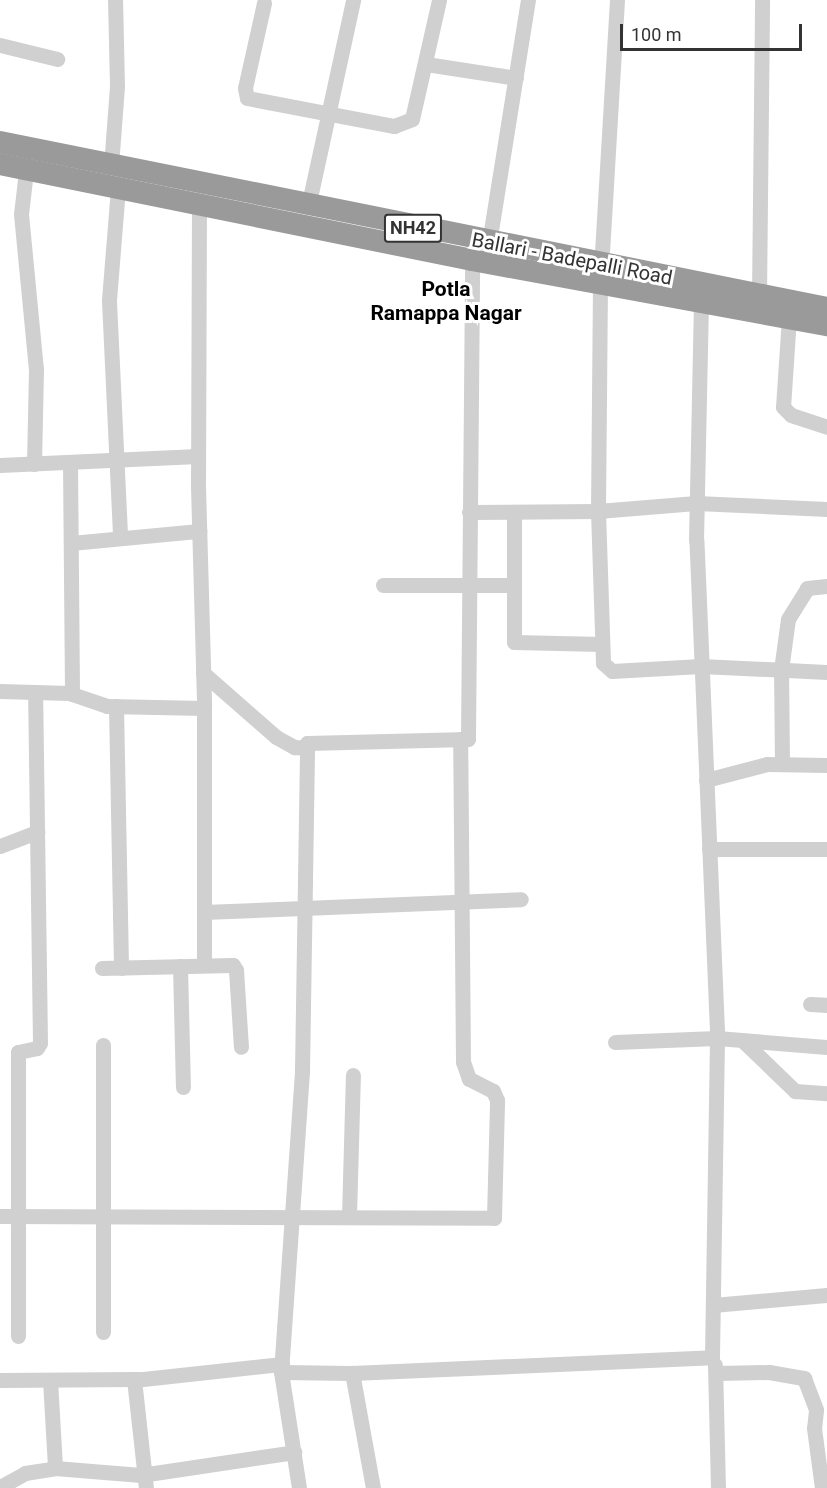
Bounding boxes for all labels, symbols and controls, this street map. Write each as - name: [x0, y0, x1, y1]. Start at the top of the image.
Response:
- scale bar: [623, 12, 804, 50]
- text: 100 m: [631, 24, 682, 45]
- road number: NH42: [383, 213, 443, 243]
- street label: Ballari - Badepalli Road: [470, 228, 674, 290]
- district label: Potla Ramappa Nagar: [370, 276, 522, 326]

